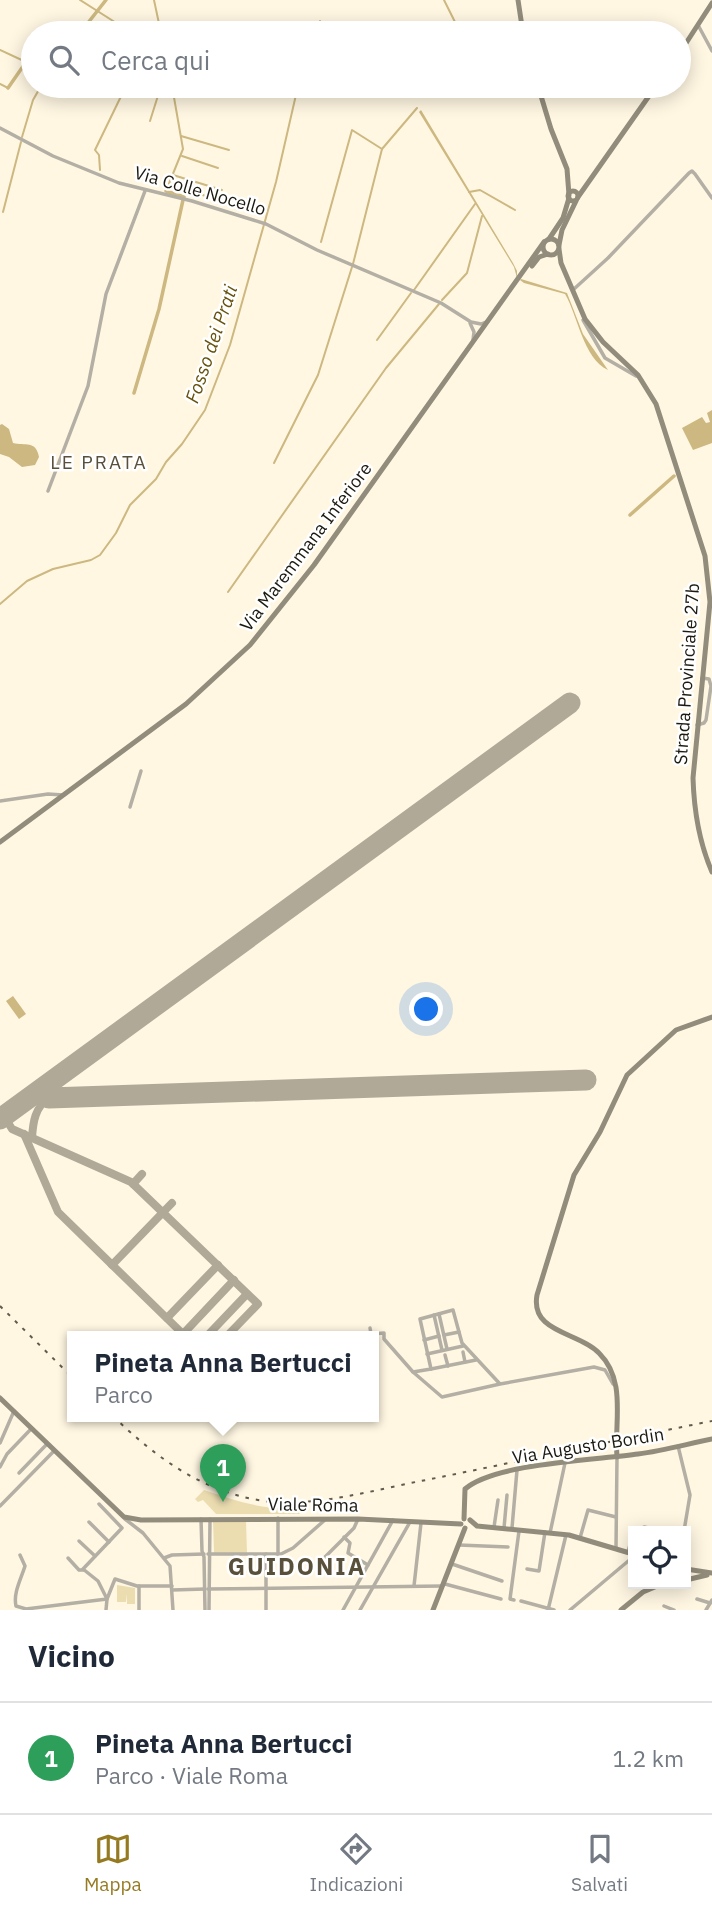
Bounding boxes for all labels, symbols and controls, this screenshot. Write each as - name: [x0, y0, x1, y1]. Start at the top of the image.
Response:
- search box: [21, 21, 691, 98]
- icon: search: [45, 41, 83, 79]
- text: Cerca qui: [101, 43, 210, 77]
- street label: Via Colle Nocello: [132, 161, 269, 220]
- water label: Fosso dei Prati: [180, 281, 243, 406]
- district label: LE PRATA: [50, 450, 148, 474]
- street label: Via Maremmana Inferiore: [235, 458, 377, 636]
- street label: Strada Provinciale 27b: [669, 582, 704, 766]
- your location: [409, 992, 443, 1026]
- popup: [67, 1331, 379, 1422]
- text: Pineta Anna Bertucci: [94, 1345, 352, 1379]
- text: Parco: [94, 1379, 153, 1409]
- street label: Via Augusto Bordin: [510, 1422, 666, 1469]
- pin: 1: [200, 1444, 246, 1502]
- street label: Viale Roma: [267, 1492, 359, 1517]
- map controls: [628, 1526, 691, 1589]
- button: locate: [628, 1526, 691, 1589]
- district label: GUIDONIA: [228, 1550, 366, 1582]
- text: Vicino: [28, 1636, 115, 1675]
- text: Pineta Anna Bertucci: [95, 1726, 352, 1760]
- text: 1: [44, 1743, 58, 1773]
- text: 1.2 km: [613, 1743, 684, 1773]
- text: Parco · Viale Roma: [95, 1760, 288, 1790]
- tab: Mappa: [84, 1830, 142, 1896]
- tab: Indicazioni: [310, 1830, 403, 1896]
- tab: Salvati: [571, 1830, 628, 1896]

